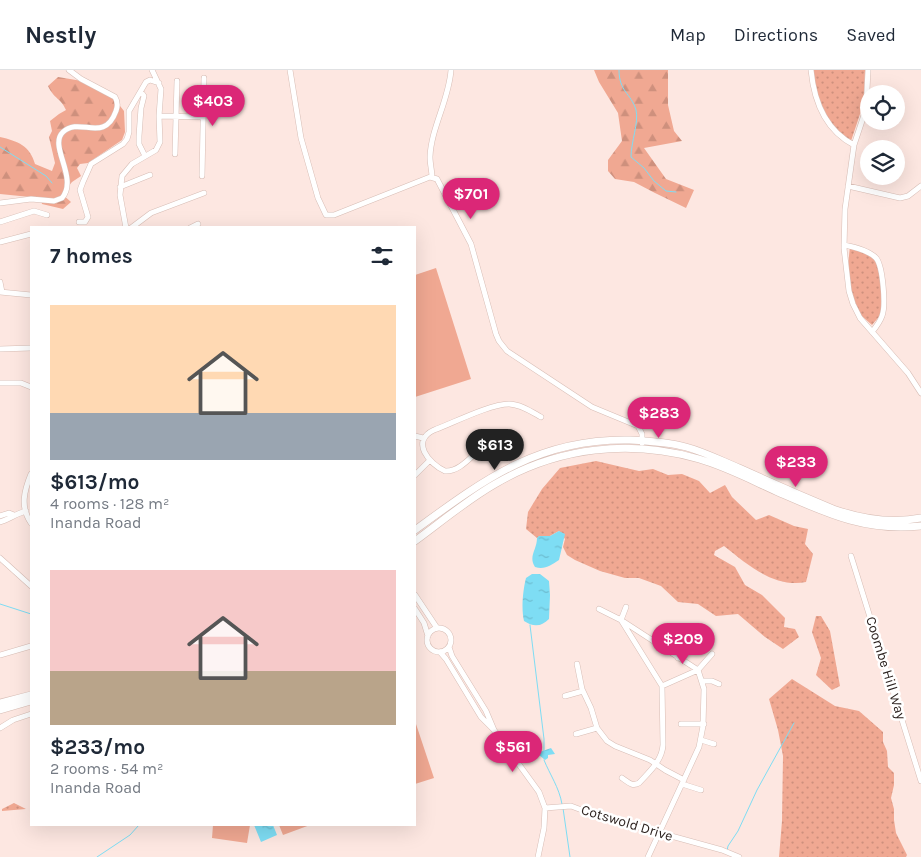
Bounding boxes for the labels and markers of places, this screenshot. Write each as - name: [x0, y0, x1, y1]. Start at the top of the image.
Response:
- pin: $403: [183, 85, 243, 127]
- pin: $701: [441, 178, 501, 220]
- pin: $283: [629, 396, 689, 439]
- pin: $613: [465, 428, 525, 471]
- pin: $233: [766, 446, 826, 488]
- pin: $209: [653, 622, 713, 665]
- pin: $561: [483, 730, 543, 773]

